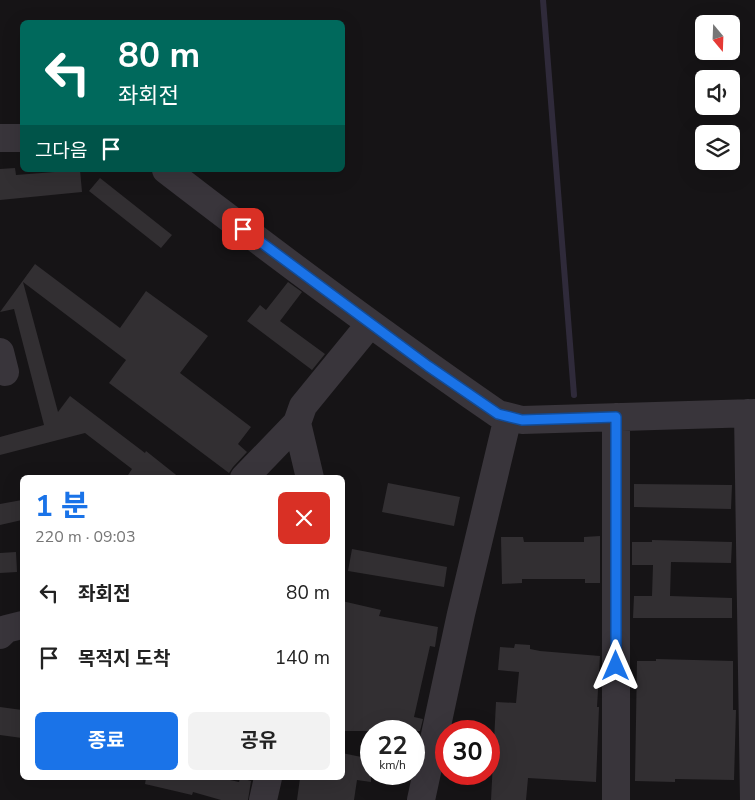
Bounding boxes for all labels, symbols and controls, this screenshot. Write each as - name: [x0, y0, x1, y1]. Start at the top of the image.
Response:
- north arrow: [695, 15, 740, 60]
- map controls: [695, 15, 740, 170]
- text: 80 m: [118, 32, 200, 79]
- icon: left: [35, 40, 100, 105]
- button: sound: [695, 70, 740, 115]
- text: 좌회전: [118, 81, 179, 111]
- button: layers: [695, 125, 740, 170]
- icon: arrive: [97, 135, 125, 163]
- text: 그다음: [35, 138, 87, 164]
- pin: [222, 208, 264, 250]
- icon: arrive: [229, 215, 257, 243]
- text: 1 분: [35, 486, 89, 527]
- button: close: [278, 492, 330, 544]
- text: 220 m · 09:03: [35, 526, 136, 548]
- icon: left: [35, 579, 63, 607]
- text: 80 m: [286, 580, 330, 606]
- text: 좌회전: [78, 581, 130, 607]
- position arrow: [589, 639, 641, 691]
- icon: arrive: [35, 644, 63, 672]
- text: 140 m: [275, 645, 330, 671]
- text: 목적지 도착: [78, 646, 171, 672]
- button: 종료: [35, 712, 178, 770]
- button: 공유: [188, 712, 330, 770]
- speed limit sign: 30: [435, 720, 500, 785]
- text: 22: [377, 729, 408, 763]
- text: km/h: [379, 757, 406, 773]

